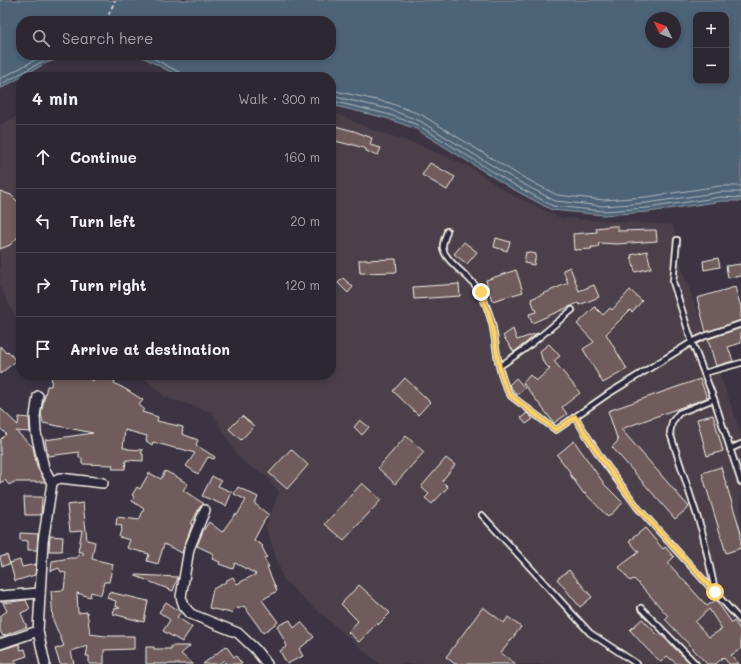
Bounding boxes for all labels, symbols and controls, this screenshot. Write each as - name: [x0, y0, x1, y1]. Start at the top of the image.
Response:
- north arrow: [645, 12, 681, 48]
- map controls: [693, 12, 729, 84]
- button: +: [693, 12, 729, 48]
- search box: [16, 16, 336, 60]
- icon: search: [30, 27, 52, 49]
- text: Search here: [62, 28, 153, 48]
- button: −: [693, 48, 729, 84]
- text: 4 min: [32, 87, 78, 109]
- text: Walk · 300 m: [238, 90, 320, 107]
- icon: ahead: [32, 146, 54, 168]
- text: Continue: [70, 147, 137, 167]
- text: 160 m: [284, 148, 320, 165]
- icon: left: [32, 210, 54, 232]
- text: Turn left: [70, 211, 135, 231]
- text: 20 m: [290, 212, 320, 229]
- icon: right: [32, 274, 54, 296]
- text: Turn right: [70, 275, 147, 295]
- text: 120 m: [284, 276, 320, 293]
- route end: [472, 283, 490, 301]
- icon: arrive: [32, 338, 54, 360]
- text: Arrive at destination: [70, 339, 230, 359]
- route start: [706, 583, 724, 601]

